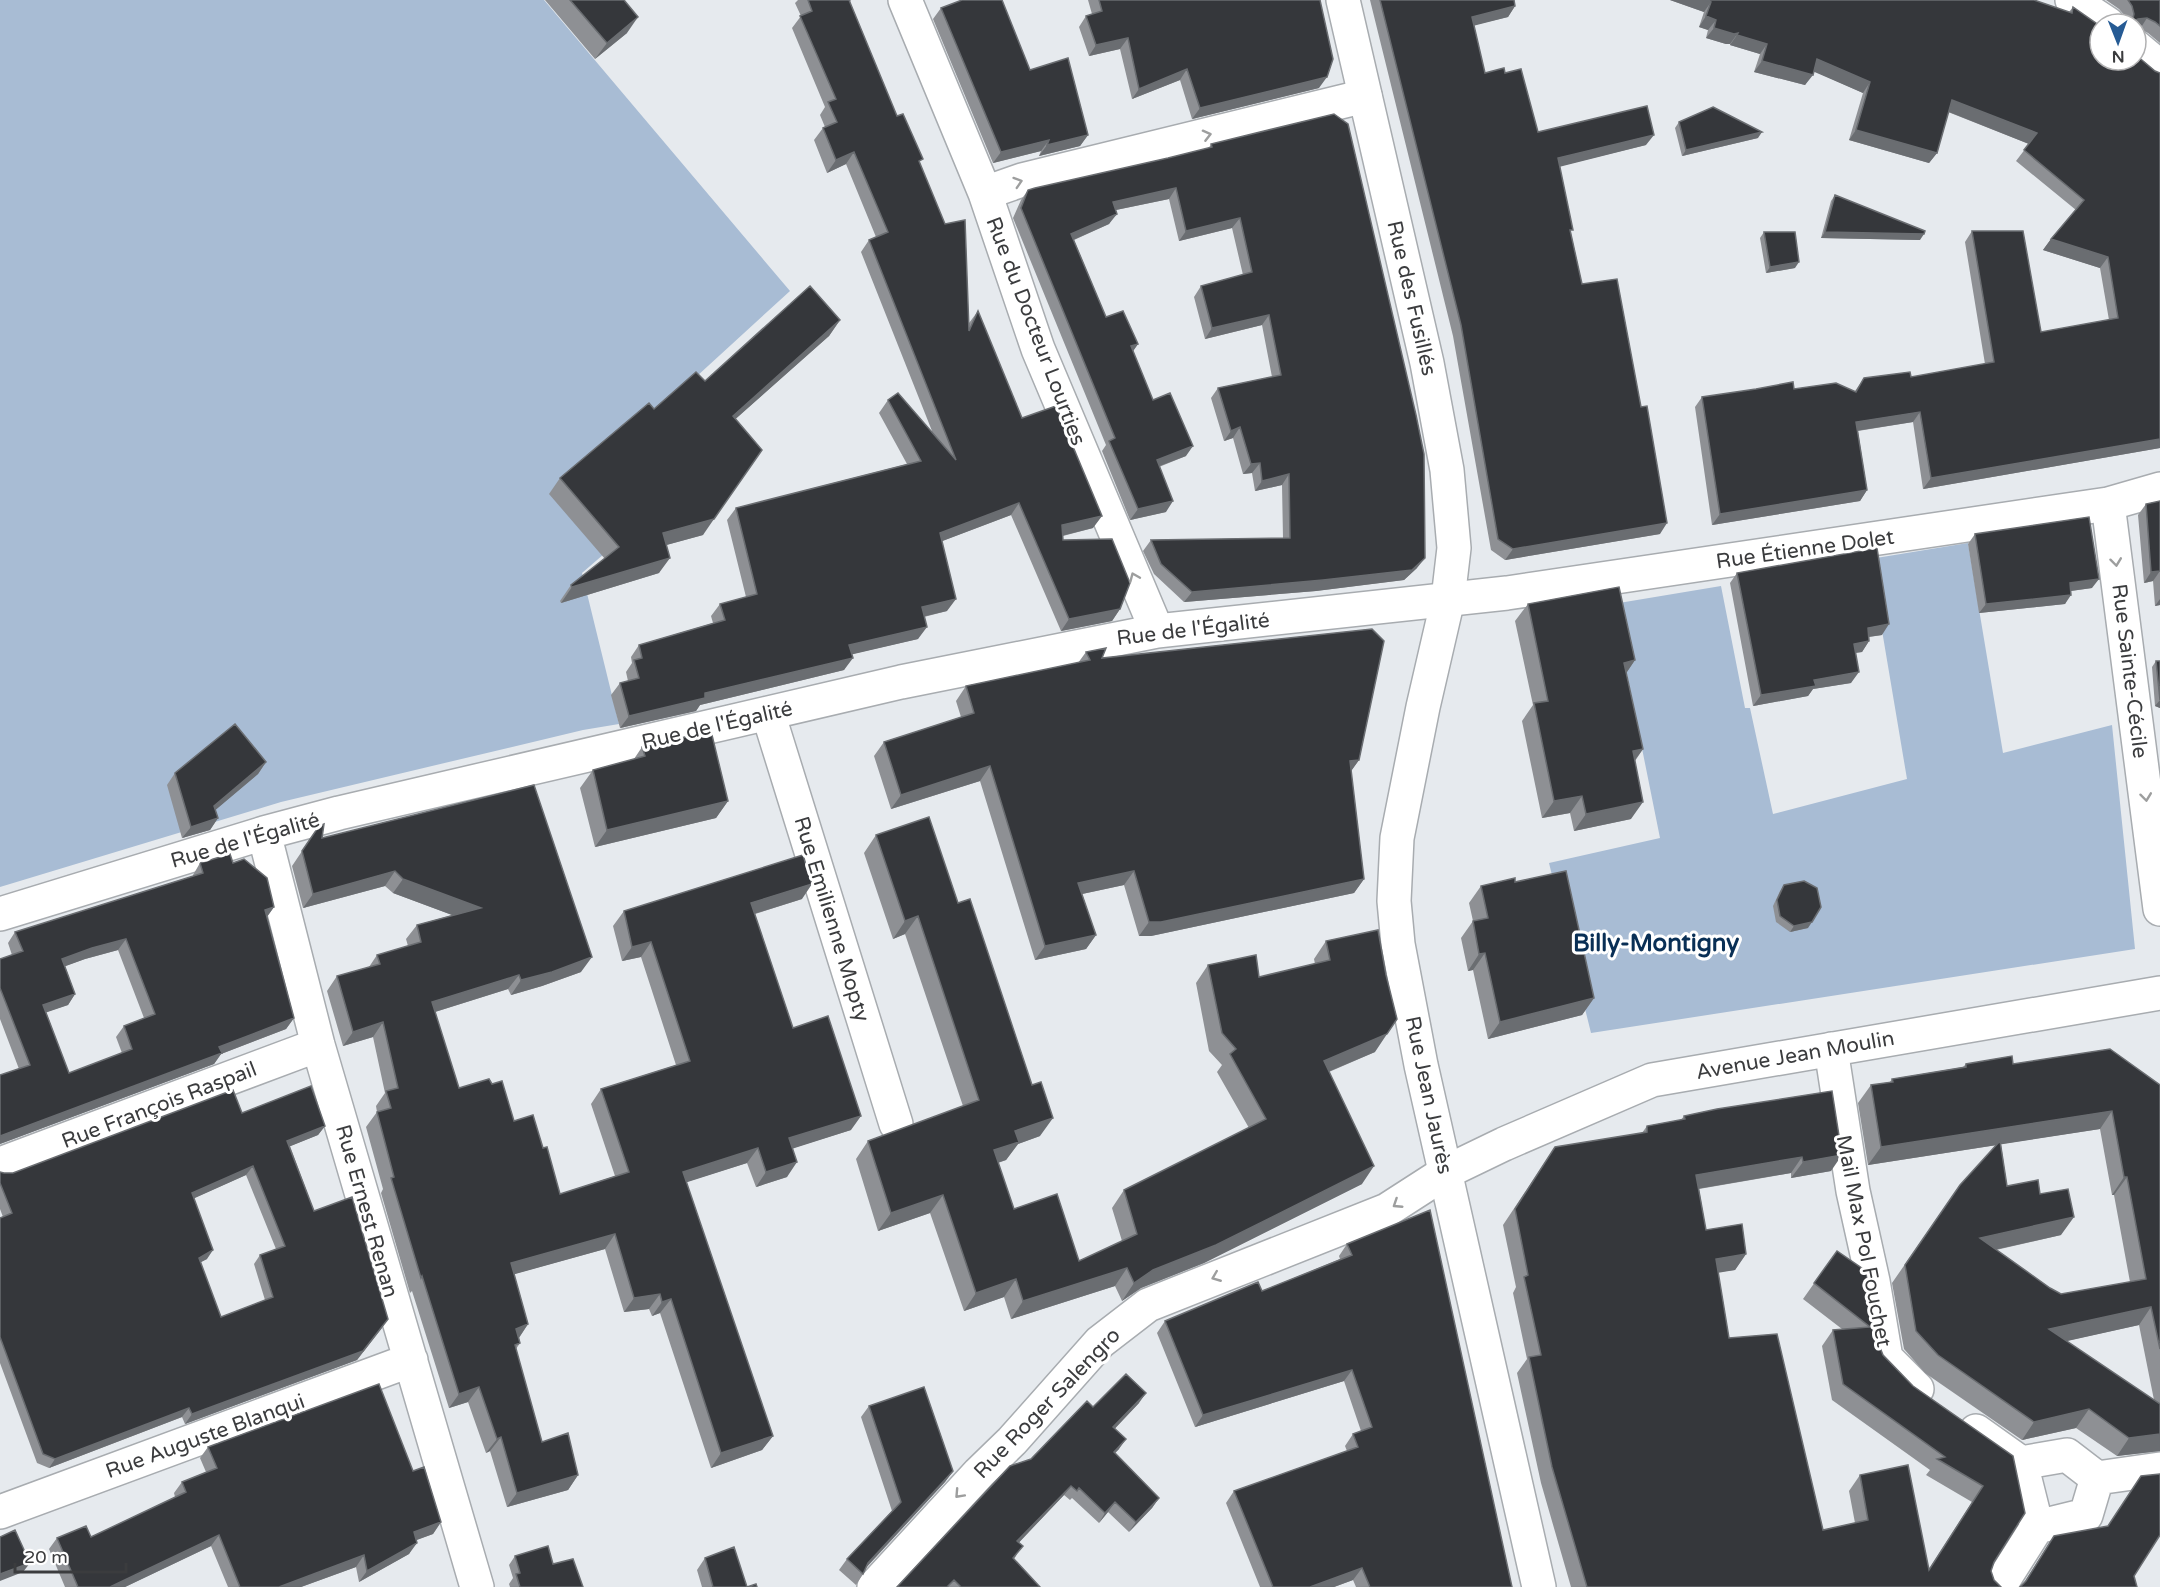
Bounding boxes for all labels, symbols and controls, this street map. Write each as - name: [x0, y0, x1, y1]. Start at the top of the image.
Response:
- north arrow: [2088, 12, 2148, 72]
- text: N: [2112, 46, 2125, 66]
- one-way arrow: [1202, 130, 1212, 143]
- one-way arrow: [1012, 177, 1023, 189]
- street label: Rue du Docteur Lourties: [980, 213, 1091, 449]
- street label: Rue des Fusillés: [1382, 218, 1442, 378]
- street label: Rue Étienne Dolet: [1714, 525, 1896, 574]
- one-way arrow: [2109, 557, 2121, 566]
- one-way arrow: [1129, 572, 1141, 583]
- street label: Rue Sainte-Cécile: [2106, 582, 2153, 760]
- street label: Rue de l'Égalité: [1115, 608, 1271, 651]
- street label: Rue de l'Égalité: [639, 696, 795, 755]
- one-way arrow: [2139, 792, 2151, 801]
- street label: Rue de l'Égalité: [168, 807, 323, 874]
- street label: Rue Emilienne Mopty: [788, 814, 875, 1025]
- district label: Billy-Montigny: [1573, 929, 1739, 958]
- street label: Rue Jean Jaurès: [1400, 1014, 1457, 1176]
- street label: Avenue Jean Moulin: [1694, 1026, 1896, 1085]
- street label: Rue François Raspail: [58, 1057, 260, 1154]
- street label: Rue Ernest Renan: [330, 1122, 403, 1301]
- street label: Mail Max Pol Fouchet: [1831, 1133, 1896, 1349]
- one-way arrow: [1393, 1196, 1403, 1208]
- one-way arrow: [1212, 1270, 1222, 1283]
- street label: Rue Roger Salengro: [969, 1323, 1126, 1484]
- street label: Rue Auguste Blanqui: [102, 1389, 308, 1484]
- one-way arrow: [955, 1488, 966, 1498]
- scale bar: [15, 1536, 126, 1574]
- text: 20 m: [24, 1546, 68, 1568]

